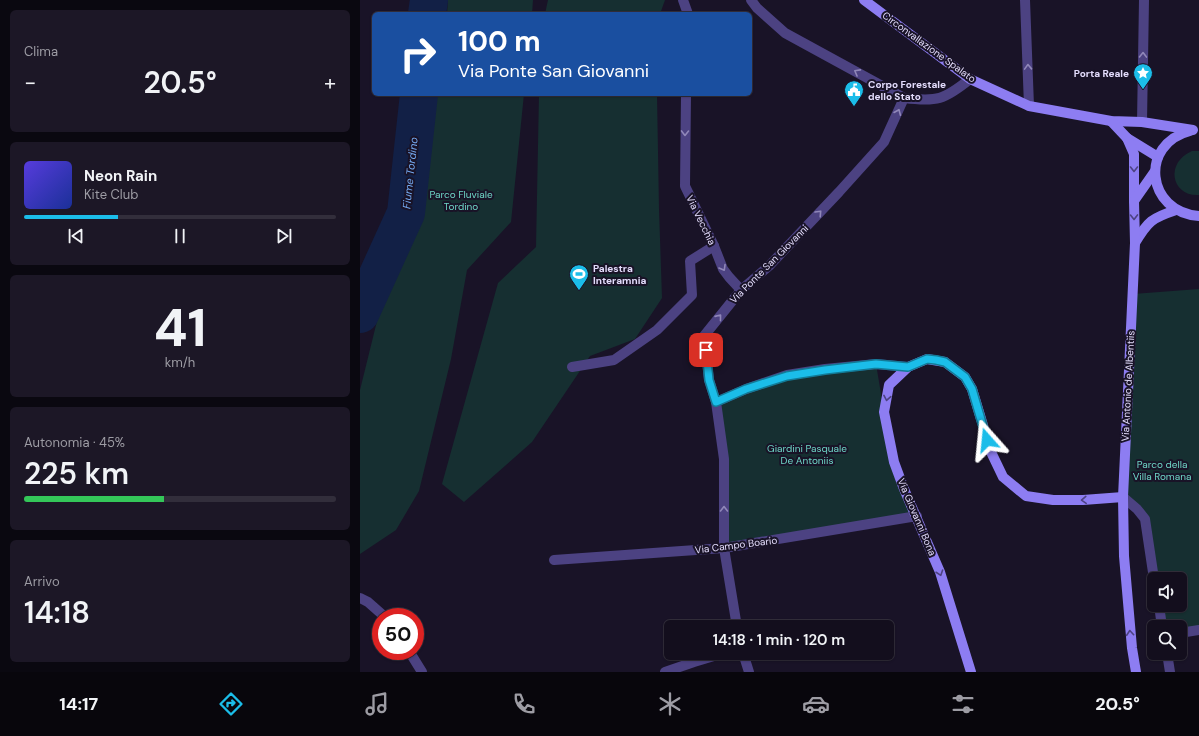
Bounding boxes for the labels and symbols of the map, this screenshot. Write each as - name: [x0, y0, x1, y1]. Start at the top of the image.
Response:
- street label: Circonvallazione Spalato: [880, 9, 978, 85]
- one-way arrow: [1139, 52, 1147, 58]
- place icon: Porta Reale: [1132, 62, 1154, 90]
- one-way arrow: [1023, 64, 1032, 70]
- place label: Porta Reale: [1074, 67, 1129, 80]
- one-way arrow: [854, 69, 862, 77]
- place label: Corpo Forestale dello Stato: [868, 78, 946, 103]
- public building icon: Corpo Forestale dello Stato: [843, 79, 865, 107]
- one-way arrow: [893, 108, 901, 116]
- one-way arrow: [681, 130, 689, 136]
- water label: Fiume Tordino: [399, 136, 421, 210]
- one-way arrow: [1130, 166, 1138, 172]
- park label: Parco Fluviale Tordino: [429, 188, 493, 213]
- street label: Via Vecchia: [683, 193, 719, 247]
- one-way arrow: [814, 210, 822, 218]
- one-way arrow: [1130, 214, 1138, 220]
- street label: Via Ponte San Giovanni: [727, 222, 811, 306]
- place label: Palestra Interamnia: [593, 262, 646, 287]
- sports icon: Palestra Interamnia: [568, 263, 590, 291]
- one-way arrow: [719, 264, 726, 271]
- one-way arrow: [714, 314, 721, 321]
- street label: Via Antonio de Albentiis: [1119, 330, 1137, 442]
- pin: [689, 333, 723, 367]
- one-way arrow: [883, 395, 891, 401]
- position arrow: [966, 419, 1008, 461]
- park label: Giardini Pasquale De Antoniis: [767, 442, 847, 467]
- park label: Parco della Villa Romana: [1133, 458, 1191, 483]
- street label: Via Giovanni Bona: [895, 476, 939, 558]
- one-way arrow: [1081, 496, 1087, 504]
- one-way arrow: [720, 506, 728, 512]
- street label: Via Campo Boario: [694, 533, 778, 557]
- one-way arrow: [935, 570, 944, 577]
- speed limit sign: 50: [372, 608, 424, 660]
- one-way arrow: [1126, 630, 1135, 637]

